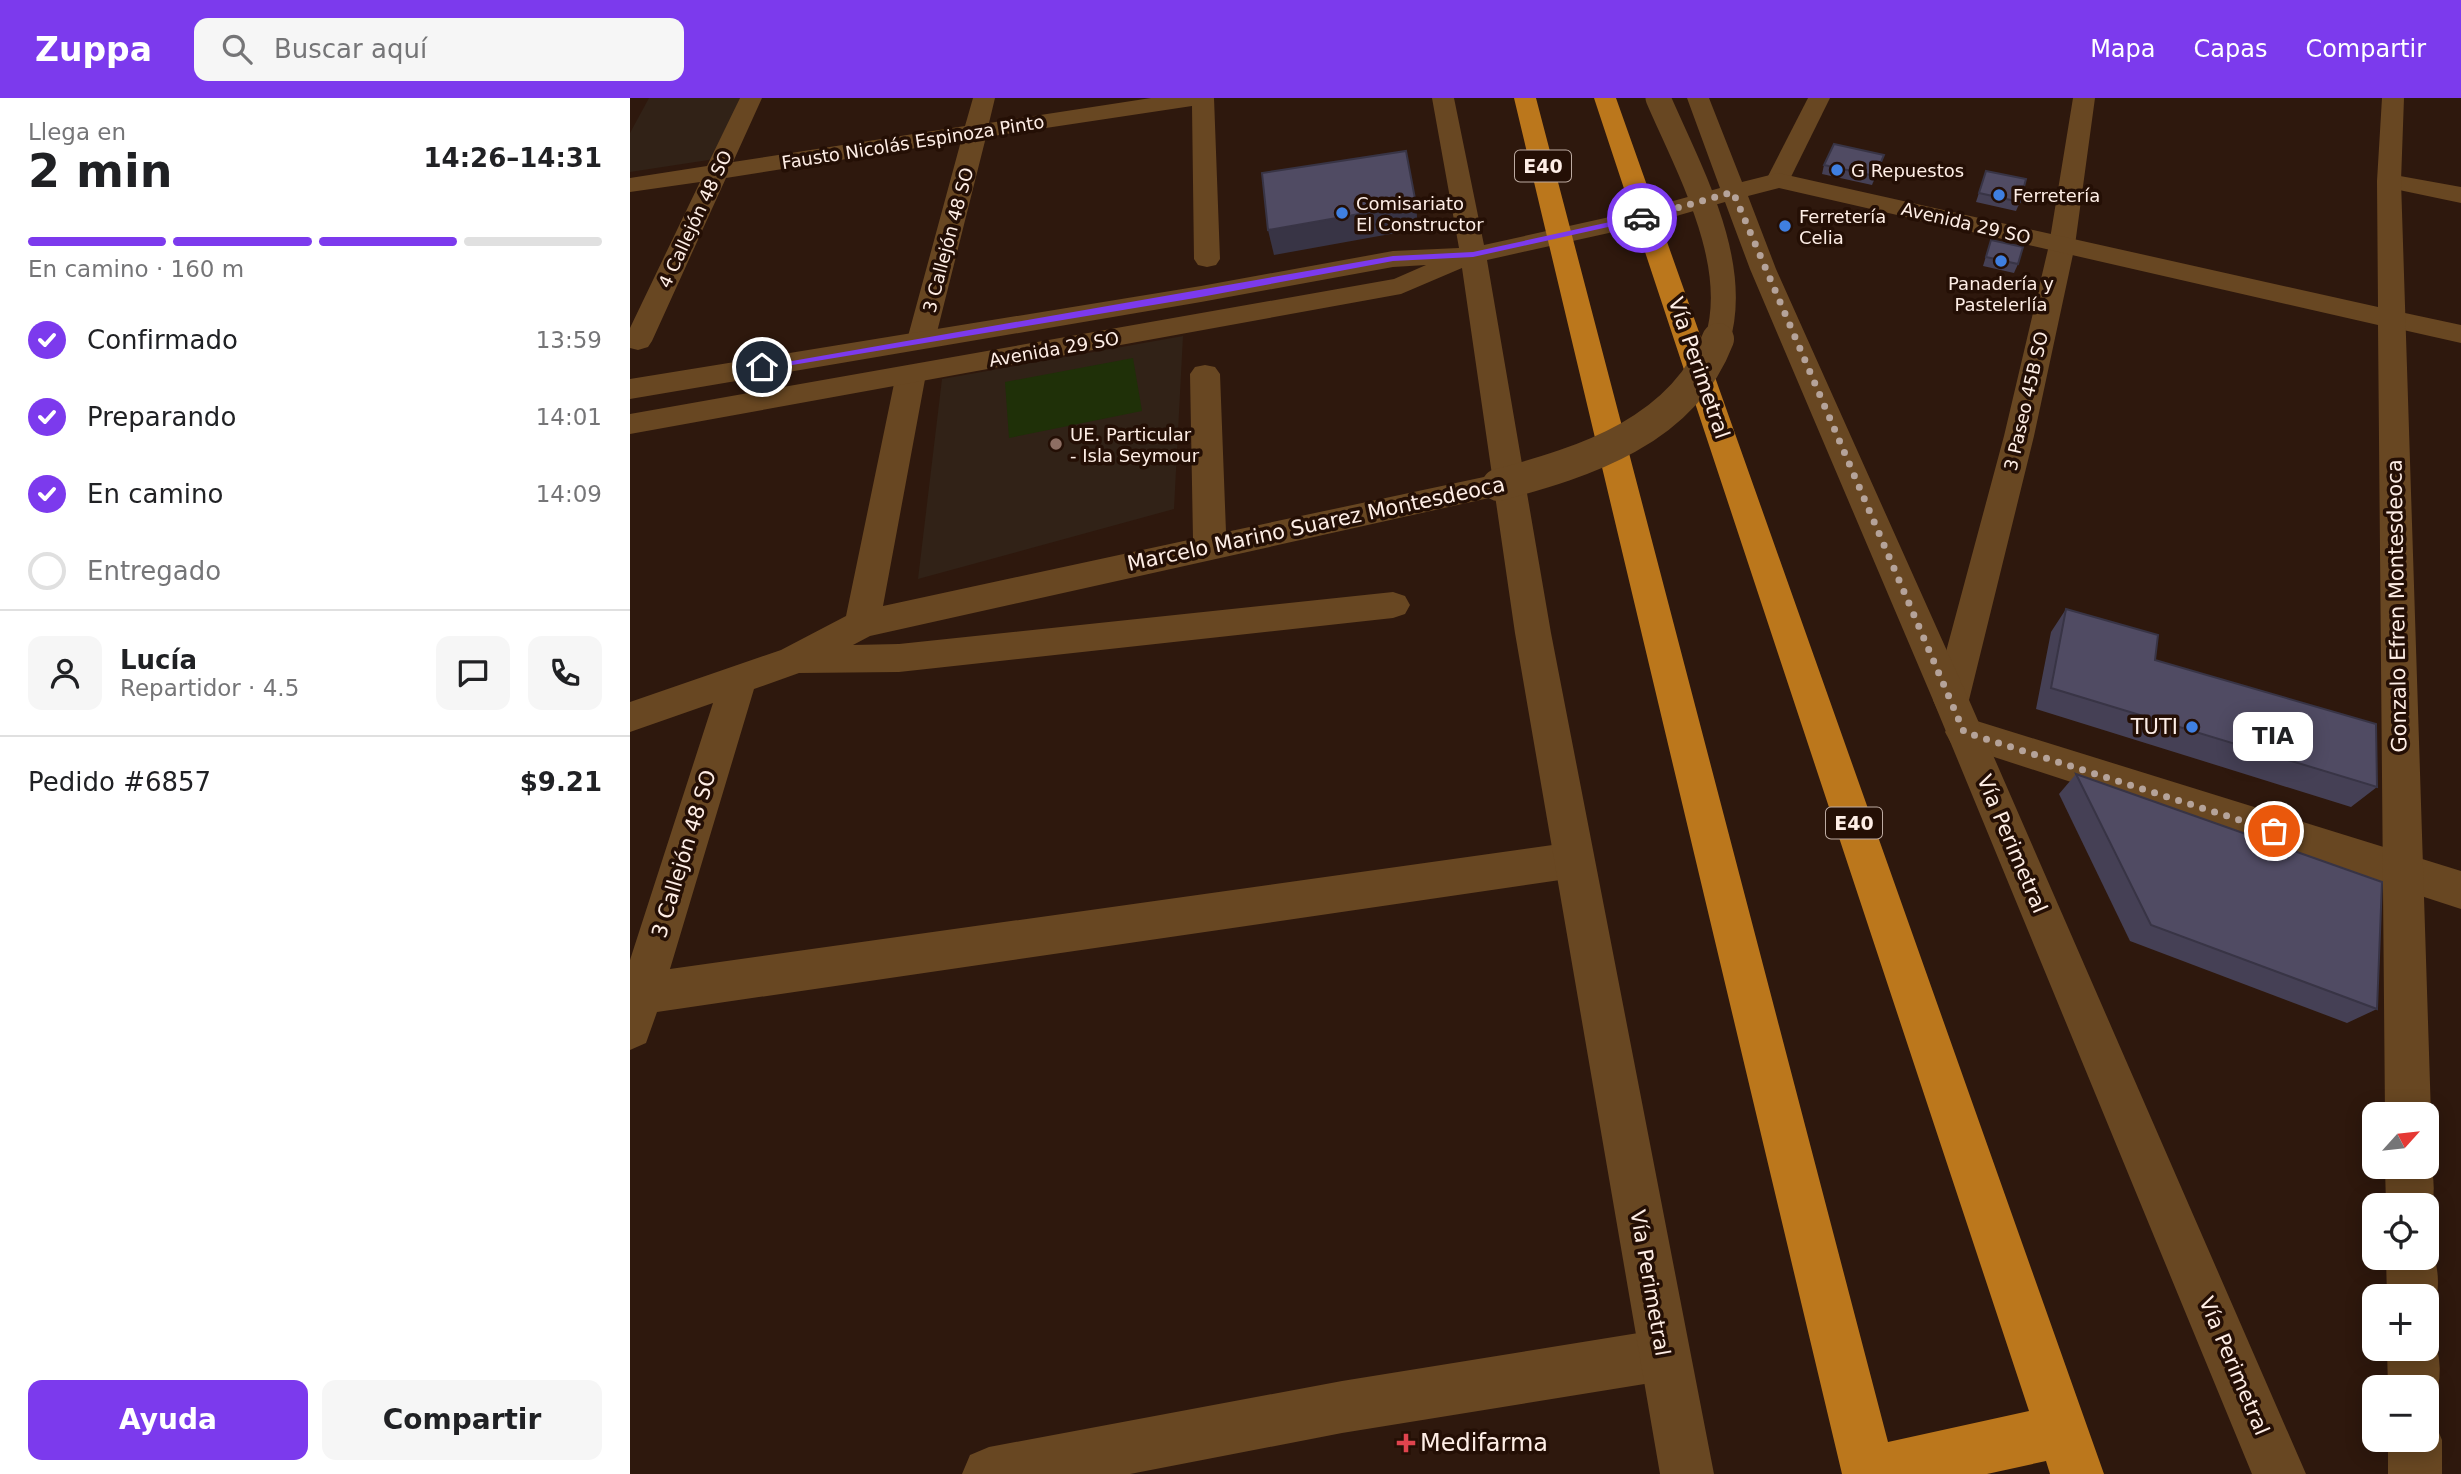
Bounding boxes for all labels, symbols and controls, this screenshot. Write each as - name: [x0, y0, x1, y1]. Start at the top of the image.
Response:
- search box: [194, 18, 684, 81]
- text: Zuppa: [35, 30, 152, 69]
- icon: search: [218, 30, 256, 68]
- text: Buscar aquí: [274, 34, 427, 64]
- text: Mapa: [2090, 35, 2156, 63]
- text: Capas: [2194, 35, 2267, 63]
- text: Compartir: [2305, 35, 2426, 63]
- street label: Fausto Nicolás Espinoza Pinto: [780, 111, 1046, 173]
- text: Llega en: [28, 119, 126, 145]
- text: 14:26–14:31: [423, 143, 602, 173]
- text: 2 min: [28, 144, 172, 198]
- street label: 4 Callejón 48 SO: [654, 147, 736, 291]
- road number: E40: [1515, 150, 1571, 181]
- place label: G Repuestos: [1851, 160, 1964, 181]
- marker: G Repuestos: [1829, 162, 1845, 178]
- street label: 3 Callejón 48 SO: [919, 165, 977, 315]
- courier: [1607, 183, 1677, 253]
- place label: Ferretería: [2013, 185, 2100, 206]
- marker: Ferretería: [1991, 187, 2007, 203]
- place label: Comisariato El Constructor: [1356, 193, 1484, 235]
- street label: Avenida 29 SO: [1899, 198, 2033, 248]
- icon: car: [1623, 199, 1661, 237]
- marker: Comisariato El Constructor: [1334, 205, 1350, 221]
- place label: Ferretería Celia: [1799, 206, 1886, 248]
- marker: Ferretería Celia: [1777, 218, 1793, 234]
- marker: Panadería y Pastelerlía: [1993, 253, 2009, 269]
- text: En camino · 160 m: [28, 256, 244, 282]
- place label: Panadería y Pastelerlía: [1948, 273, 2054, 315]
- street label: Vía Perimetral: [1664, 294, 1734, 442]
- icon: check: [28, 321, 66, 359]
- text: Confirmado: [87, 325, 238, 355]
- text: 13:59: [536, 327, 602, 353]
- street label: Avenida 29 SO: [987, 327, 1121, 371]
- street label: 3 Paseo 45B SO: [2000, 329, 2052, 473]
- pin: [732, 337, 792, 397]
- icon: home: [743, 348, 781, 386]
- icon: check: [28, 398, 66, 436]
- text: Preparando: [87, 402, 236, 432]
- text: 14:01: [536, 404, 602, 430]
- place label: UE. Particular - Isla Seymour: [1070, 424, 1200, 466]
- marker: UE. Particular - Isla Seymour: [1048, 436, 1064, 452]
- street label: Gonzalo Efren Montesdeoca: [2382, 459, 2412, 753]
- street label: Marcelo Marino Suarez Montesdeoca: [1125, 472, 1507, 576]
- icon: check: [28, 475, 66, 513]
- text: En camino: [87, 479, 223, 509]
- text: 14:09: [536, 481, 602, 507]
- text: Entregado: [87, 556, 221, 586]
- button: person: [28, 636, 102, 710]
- button: chat: [436, 636, 510, 710]
- button: phone: [528, 636, 602, 710]
- text: Lucía: [120, 645, 197, 675]
- text: Repartidor · 4.5: [120, 675, 299, 701]
- callout: TIA: [2234, 712, 2314, 761]
- place label: TUTI: [2130, 715, 2178, 739]
- marker: TUTI: [2184, 719, 2200, 735]
- text: TIA: [2252, 723, 2294, 749]
- text: Pedido #6857: [28, 767, 211, 797]
- text: $9.21: [520, 767, 602, 797]
- street label: 3 Callejón 48 SO: [647, 767, 721, 941]
- street label: Vía Perimetral: [1972, 771, 2052, 917]
- pin: [2244, 801, 2304, 861]
- road number: E40: [1826, 808, 1882, 838]
- icon: bag: [2255, 812, 2293, 850]
- north arrow: [2362, 1102, 2440, 1180]
- map controls: [2362, 1102, 2439, 1452]
- button: locate: [2362, 1193, 2439, 1270]
- street label: Vía Perimetral: [1625, 1208, 1675, 1358]
- button: +: [2362, 1284, 2439, 1361]
- street label: Vía Perimetral: [2194, 1293, 2274, 1439]
- button: −: [2362, 1375, 2439, 1452]
- button: Ayuda: [28, 1380, 308, 1460]
- button: Compartir: [322, 1380, 602, 1460]
- place label: Medifarma: [1420, 1429, 1548, 1457]
- marker: Medifarma: [1398, 1435, 1414, 1451]

